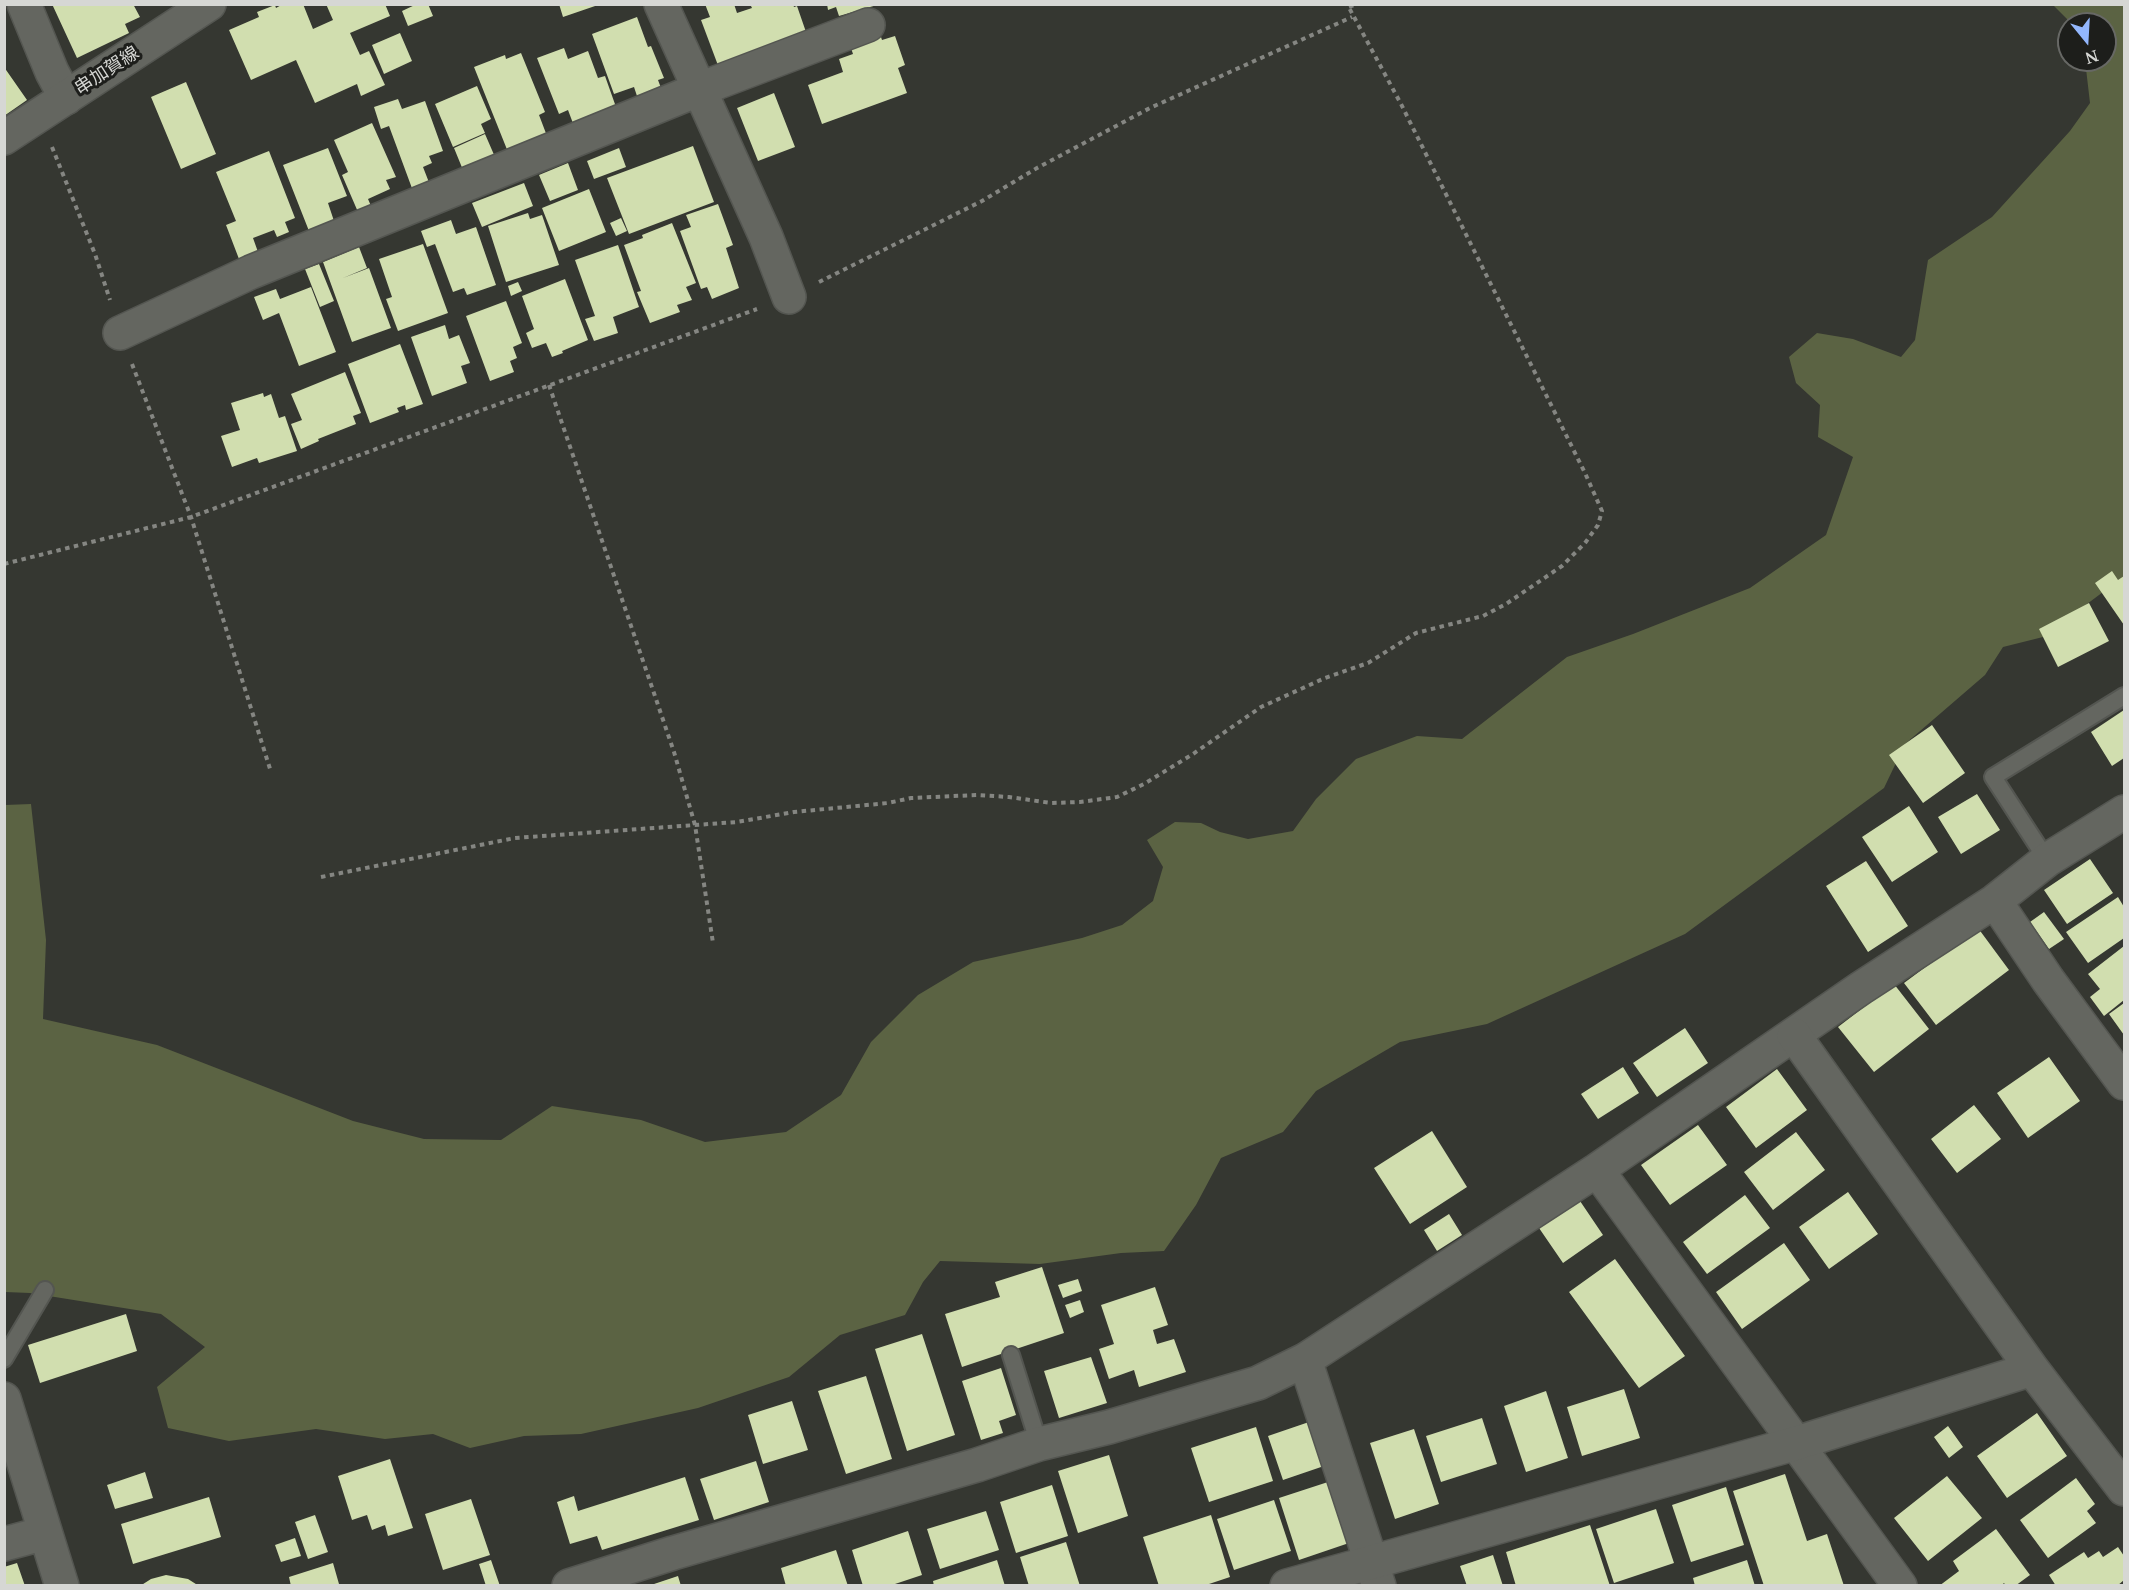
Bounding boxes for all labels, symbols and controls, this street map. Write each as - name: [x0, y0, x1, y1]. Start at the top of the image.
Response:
- north arrow: [2057, 12, 2117, 72]
- street label: 串加賀線: [71, 42, 143, 100]
- text: N: [2083, 45, 2101, 70]

